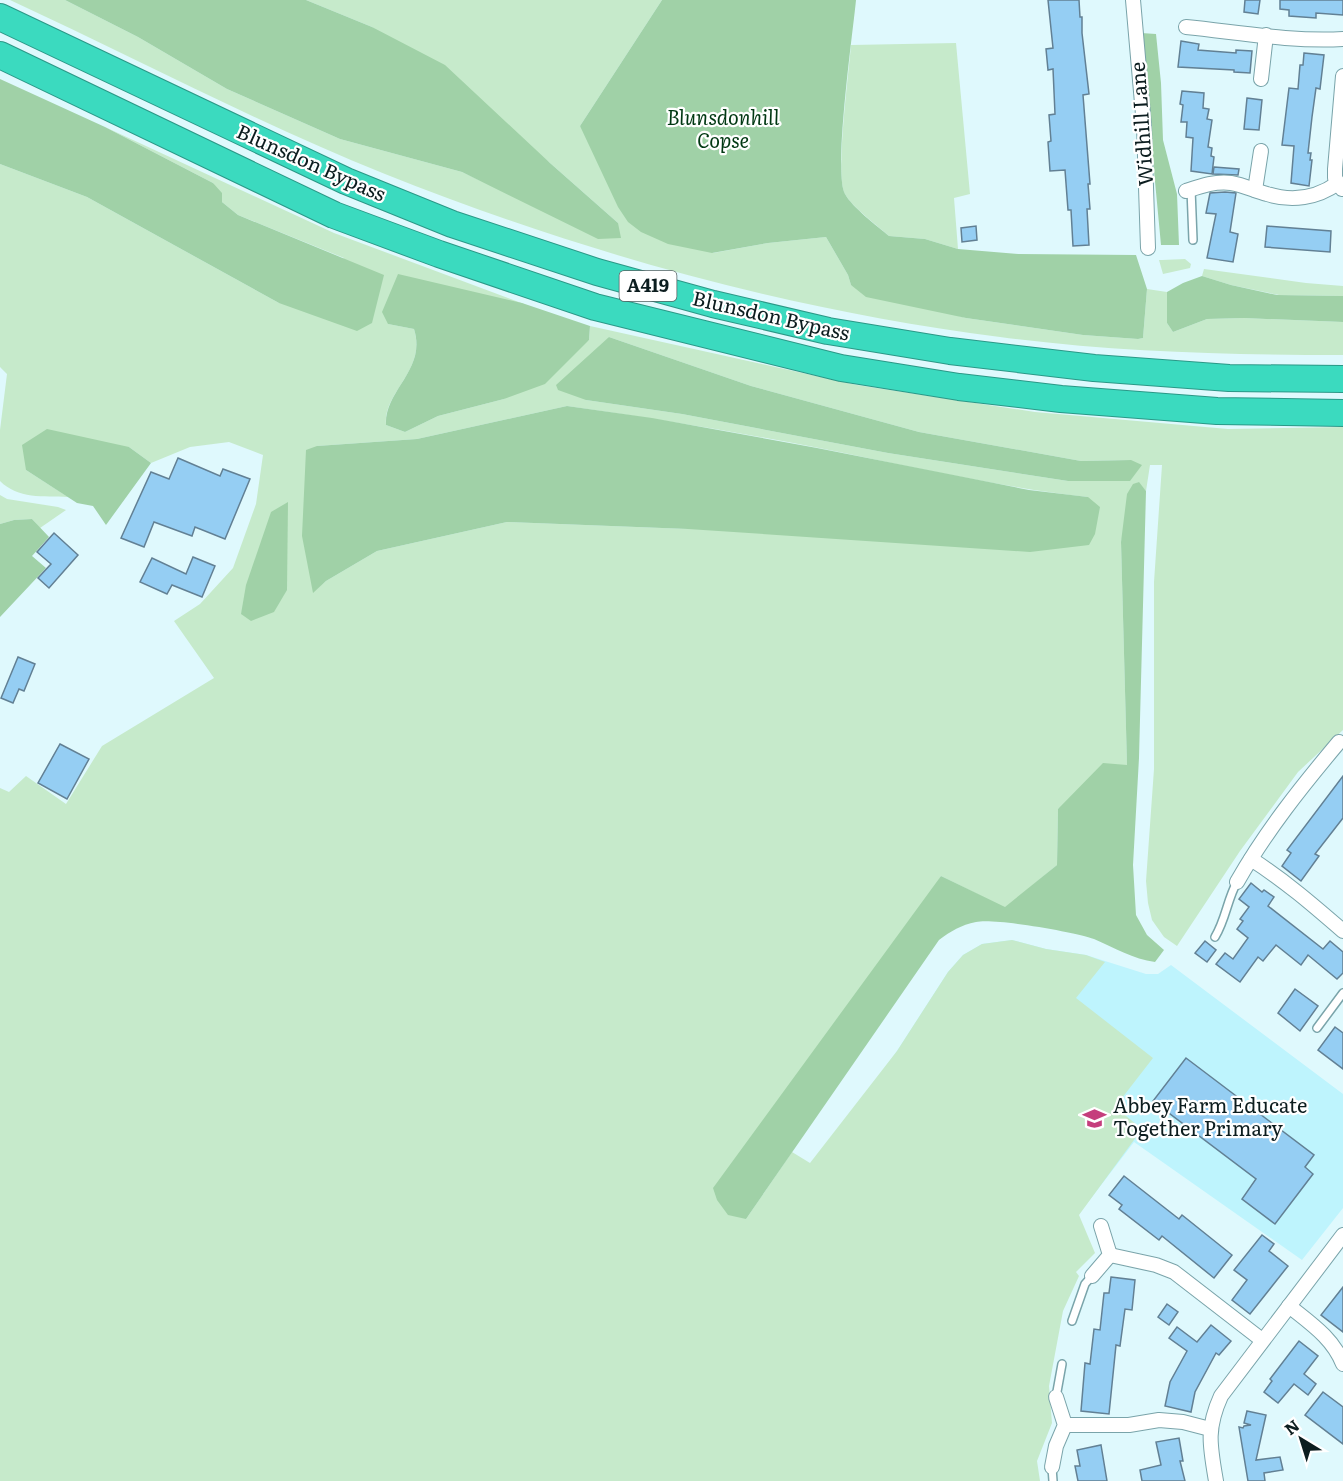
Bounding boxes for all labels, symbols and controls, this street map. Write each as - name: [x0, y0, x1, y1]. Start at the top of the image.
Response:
- street label: Widhill Lane: [1121, 61, 1159, 187]
- park label: Blunsdonhill Copse: [667, 101, 780, 154]
- street label: Blunsdon Bypass: [232, 115, 391, 208]
- road number: A419: [620, 271, 676, 301]
- street label: Blunsdon Bypass: [690, 281, 853, 347]
- place label: Abbey Farm Educate Together Primary: [1113, 1089, 1307, 1142]
- school or university icon: Abbey Farm Educate Together Primary: [1082, 1105, 1108, 1131]
- north arrow: [1271, 1409, 1331, 1469]
- text: N: [1278, 1413, 1304, 1440]

